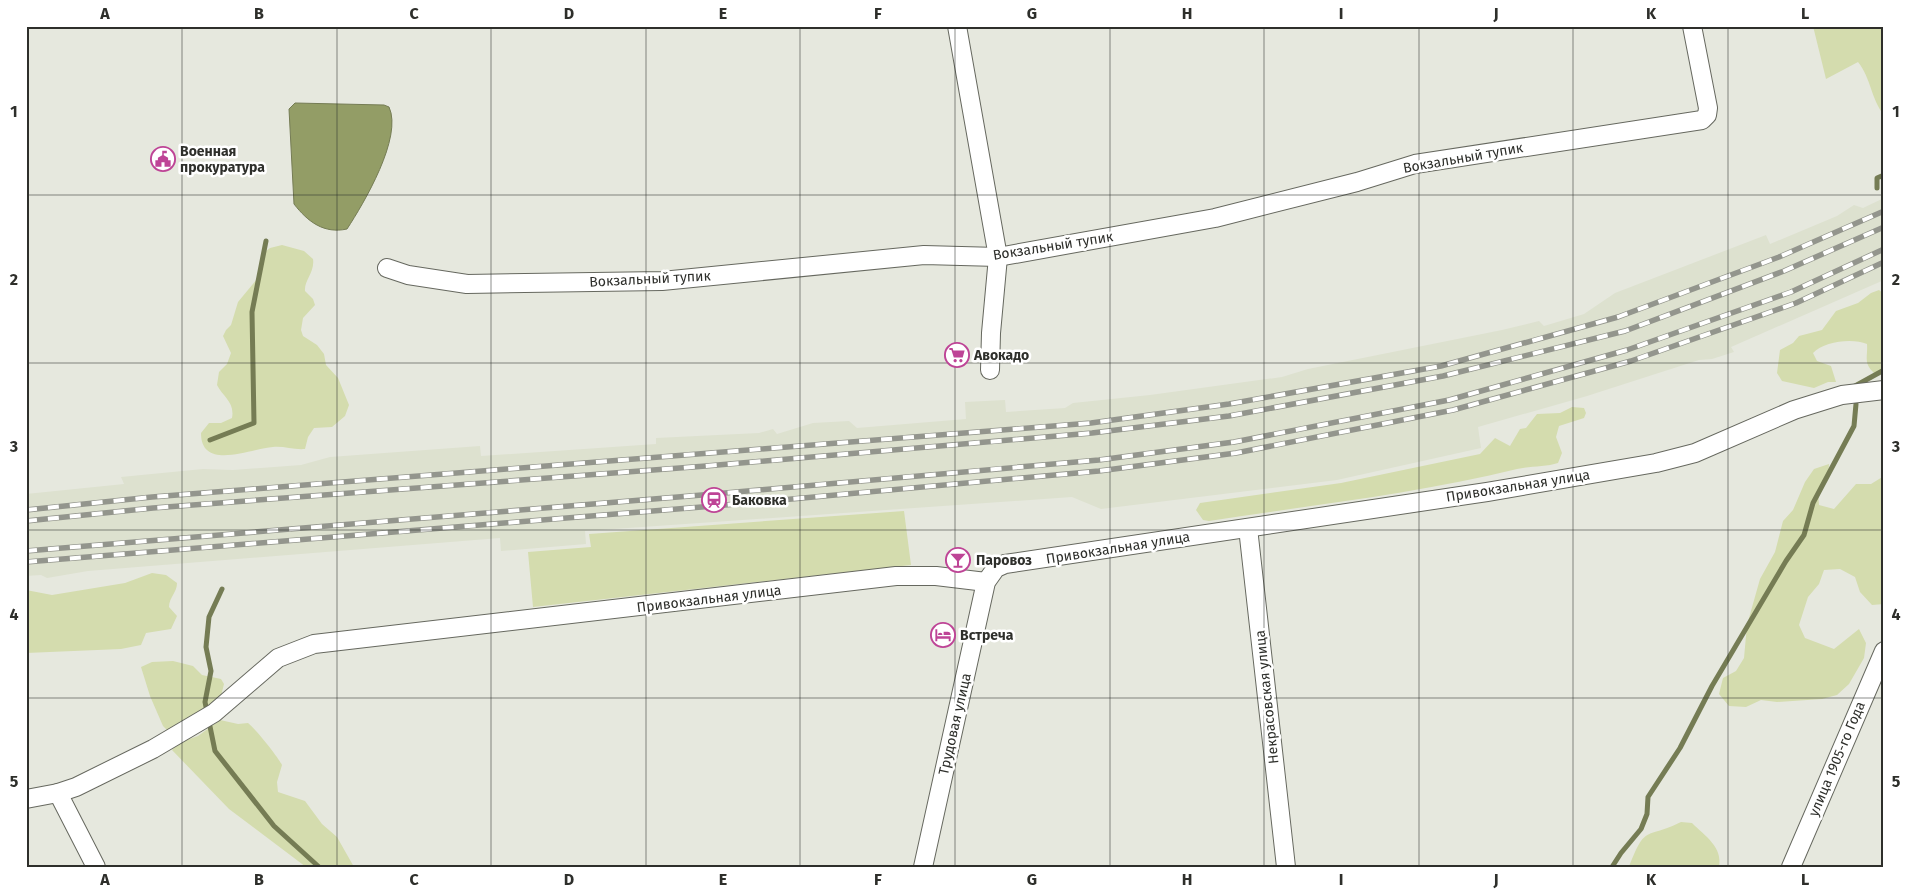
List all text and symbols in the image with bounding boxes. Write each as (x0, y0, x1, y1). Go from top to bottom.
text: A (99, 4, 110, 23)
text: B (254, 4, 264, 23)
text: C (409, 4, 419, 23)
text: D (564, 4, 574, 23)
text: E (719, 4, 727, 23)
text: F (874, 4, 882, 23)
text: G (1027, 4, 1037, 23)
text: H (1182, 4, 1192, 23)
text: I (1339, 4, 1343, 23)
text: J (1492, 4, 1499, 23)
text: K (1646, 4, 1657, 23)
text: L (1801, 4, 1809, 23)
text: 1 (10, 102, 18, 121)
text: 1 (1892, 102, 1900, 121)
street label: Вокзальный тупик (1402, 139, 1525, 177)
place label: Военная прокуратура (180, 143, 265, 176)
public building icon: Военная прокуратура (150, 146, 176, 172)
street label: Вокзальный тупик (992, 228, 1115, 264)
street label: Вокзальный тупик (589, 267, 712, 291)
text: 2 (10, 270, 18, 289)
text: 2 (1892, 270, 1900, 289)
supermarket icon: Авокадо (944, 342, 970, 368)
place label: Авокадо (973, 347, 1029, 364)
text: 3 (9, 437, 18, 456)
text: 3 (1891, 437, 1900, 456)
street label: Привокзальная улица (1445, 466, 1591, 506)
station icon: Баковка (701, 487, 727, 513)
place label: Баковка (732, 492, 787, 509)
street label: Привокзальная улица (1045, 528, 1191, 568)
bar icon: Паровоз (945, 547, 971, 573)
place label: Паровоз (976, 552, 1032, 569)
street label: Привокзальная улица (636, 582, 782, 616)
text: 4 (9, 605, 19, 624)
text: 4 (1891, 605, 1901, 624)
hotel icon: Встреча (930, 622, 956, 648)
place label: Встреча (960, 627, 1014, 644)
street label: Некрасовская улица (1252, 629, 1282, 765)
street label: Трудовая улица (935, 671, 975, 777)
street label: улица 1905-го Года (1805, 699, 1869, 819)
text: 5 (10, 772, 19, 791)
text: 5 (1892, 772, 1901, 791)
text: A (99, 870, 110, 889)
text: B (254, 870, 264, 889)
text: C (409, 870, 419, 889)
text: D (564, 870, 574, 889)
text: E (719, 870, 727, 889)
text: F (874, 870, 882, 889)
text: G (1027, 870, 1037, 889)
text: H (1182, 870, 1192, 889)
text: I (1339, 870, 1343, 889)
text: J (1492, 870, 1499, 889)
text: K (1646, 870, 1657, 889)
text: L (1801, 870, 1809, 889)

